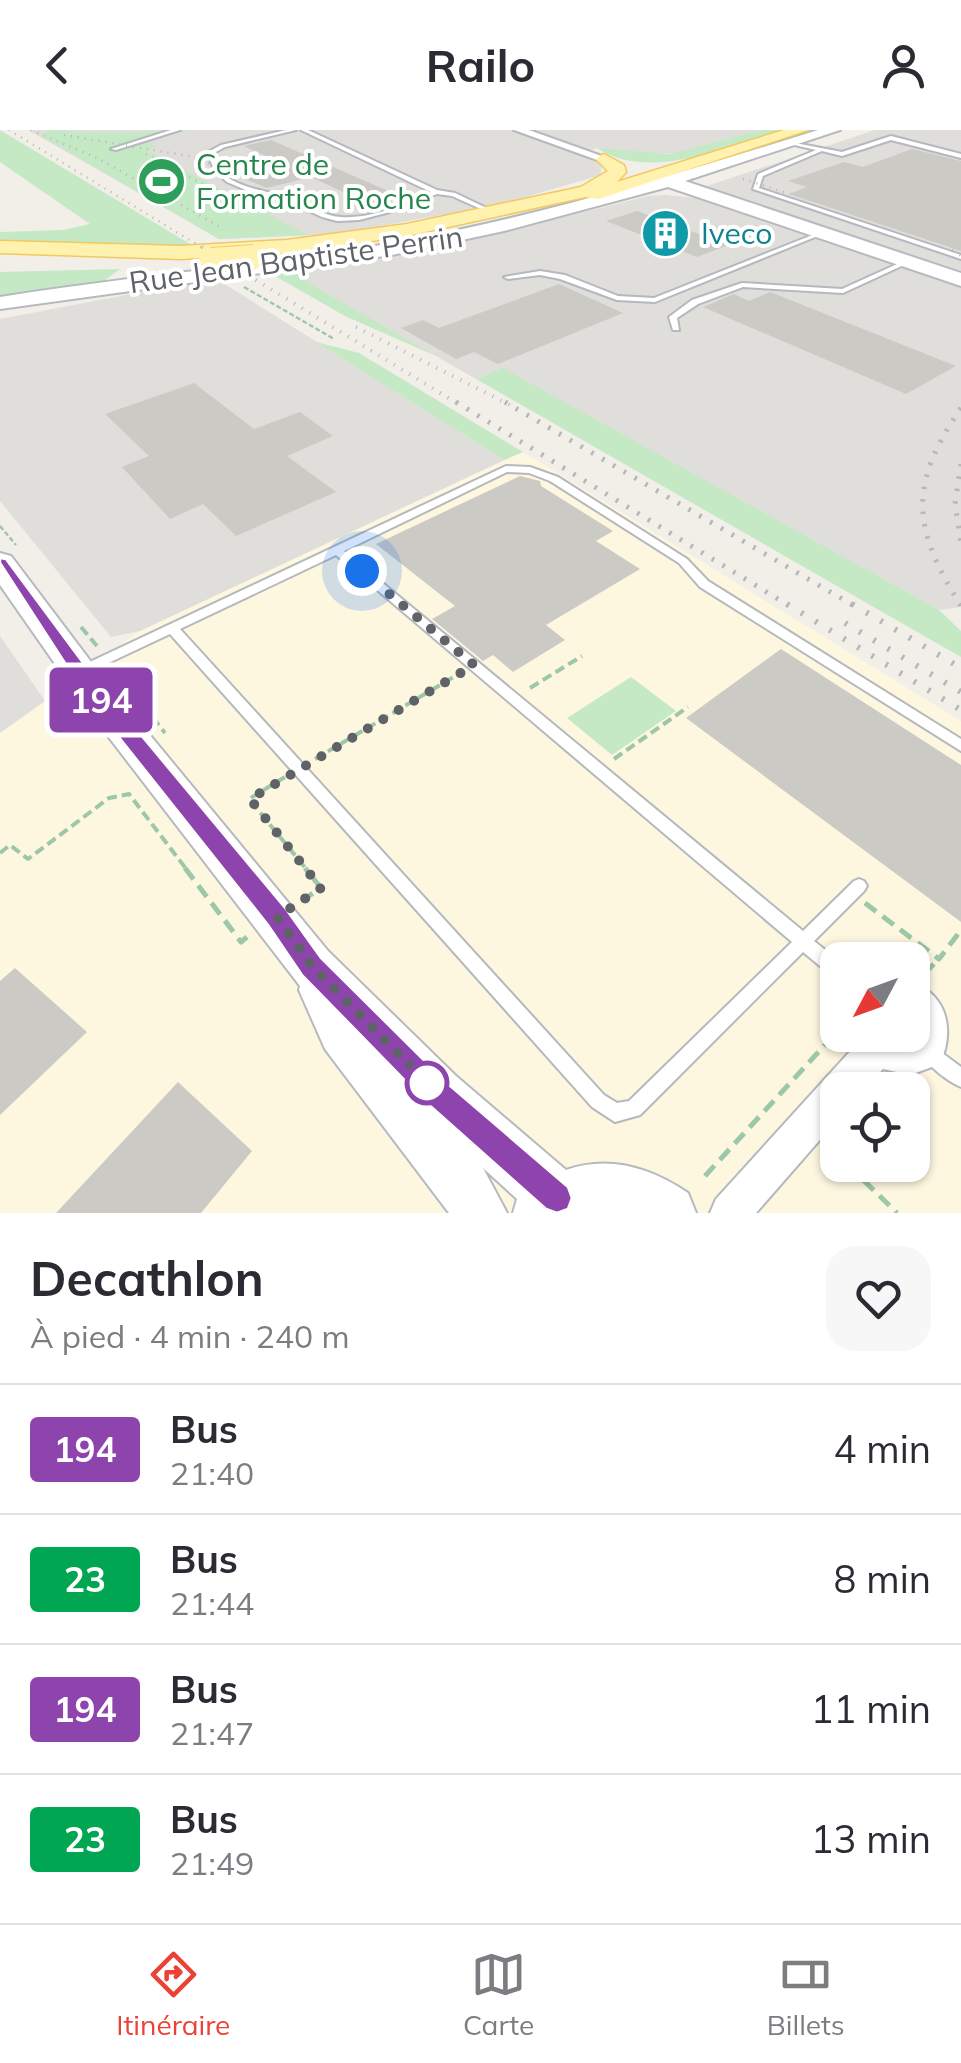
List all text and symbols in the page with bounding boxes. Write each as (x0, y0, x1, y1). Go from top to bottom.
text: Railo (426, 37, 535, 93)
icon: back (30, 38, 85, 93)
icon: person (876, 38, 931, 93)
place label: Centre de Formation Roche (196, 145, 431, 217)
sports icon: Centre de Formation Roche (135, 155, 187, 207)
building icon: Iveco (640, 207, 692, 259)
place label: Iveco (701, 214, 772, 252)
street label: Rue Jean Baptiste Perrin (127, 217, 465, 301)
your location (337, 546, 387, 596)
line badge: 194 (44, 668, 158, 732)
text: 194 (69, 678, 133, 722)
north arrow (820, 942, 930, 1052)
map controls (820, 942, 930, 1182)
unlabelled marker (406, 1062, 448, 1104)
button: locate (820, 1072, 930, 1182)
button: heart (826, 1246, 931, 1351)
text: Decathlon (30, 1248, 264, 1308)
text: À pied · 4 min · 240 m (30, 1316, 350, 1356)
text: Bus (170, 1405, 238, 1453)
text: 4 min (834, 1425, 931, 1473)
text: 194 (53, 1427, 117, 1471)
text: 21:40 (170, 1453, 254, 1493)
text: Bus (170, 1535, 238, 1583)
text: 8 min (834, 1555, 931, 1603)
text: 23 (64, 1557, 106, 1601)
text: 21:44 (170, 1583, 254, 1623)
text: Bus (170, 1665, 238, 1713)
text: 11 min (811, 1685, 931, 1733)
text: 194 (53, 1687, 117, 1731)
text: 21:47 (170, 1713, 254, 1753)
text: Bus (170, 1795, 238, 1843)
text: 13 min (811, 1815, 931, 1863)
text: 23 (64, 1817, 106, 1861)
text: 21:49 (170, 1843, 254, 1883)
tab: Itinéraire (116, 1947, 230, 2042)
tab: Carte (463, 1947, 534, 2042)
tab: Billets (767, 1947, 845, 2042)

